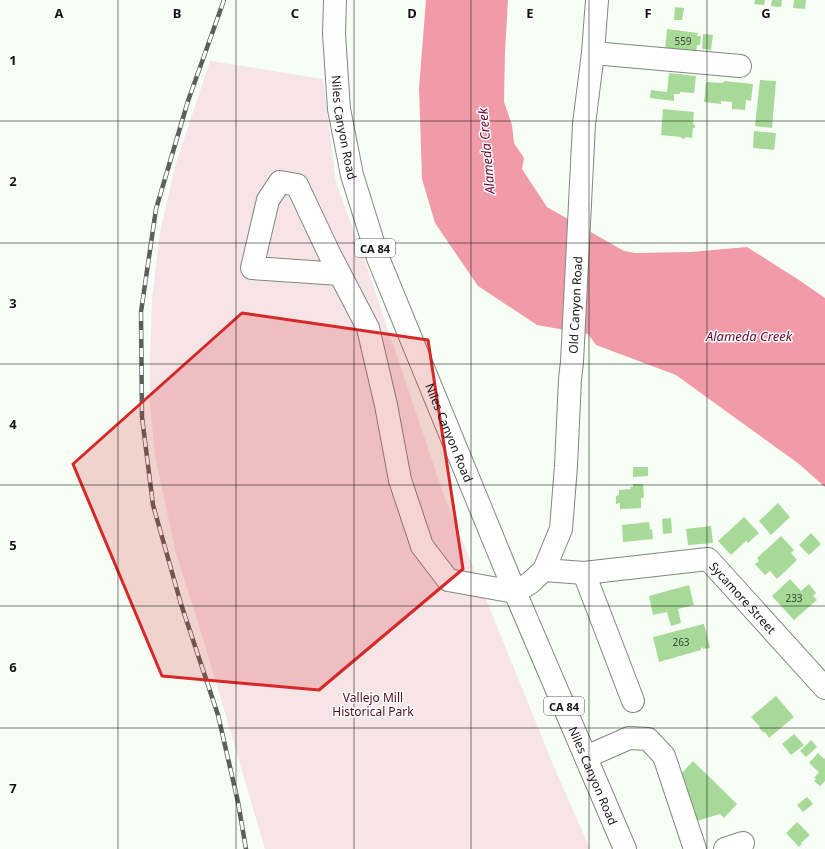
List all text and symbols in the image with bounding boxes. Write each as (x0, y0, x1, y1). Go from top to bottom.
text: A (55, 4, 64, 22)
text: B (173, 4, 181, 22)
text: C (291, 4, 299, 22)
text: D (407, 4, 417, 22)
text: E (526, 4, 534, 22)
text: F (644, 4, 652, 22)
text: G (761, 4, 771, 22)
house number: 559 (674, 34, 692, 48)
text: 1 (9, 51, 17, 69)
street label: Niles Canyon Road (328, 75, 361, 182)
water label: Alameda Creek (473, 107, 499, 196)
text: 2 (9, 172, 17, 190)
road number: CA 84 (355, 239, 395, 257)
street label: Old Canyon Road (564, 256, 586, 354)
text: 3 (9, 294, 17, 312)
water label: Alameda Creek (705, 327, 793, 345)
street label: Niles Canyon Road (422, 380, 477, 485)
text: 4 (9, 415, 17, 433)
text: 5 (9, 536, 17, 554)
street label: Sycamore Street (706, 558, 781, 638)
house number: 233 (785, 591, 803, 605)
house number: 263 (672, 635, 690, 649)
text: 6 (9, 658, 17, 676)
park label: Vallejo Mill Historical Park (332, 689, 414, 720)
road number: CA 84 (544, 697, 584, 715)
street label: Niles Canyon Road (565, 724, 622, 827)
text: 7 (9, 779, 17, 797)

